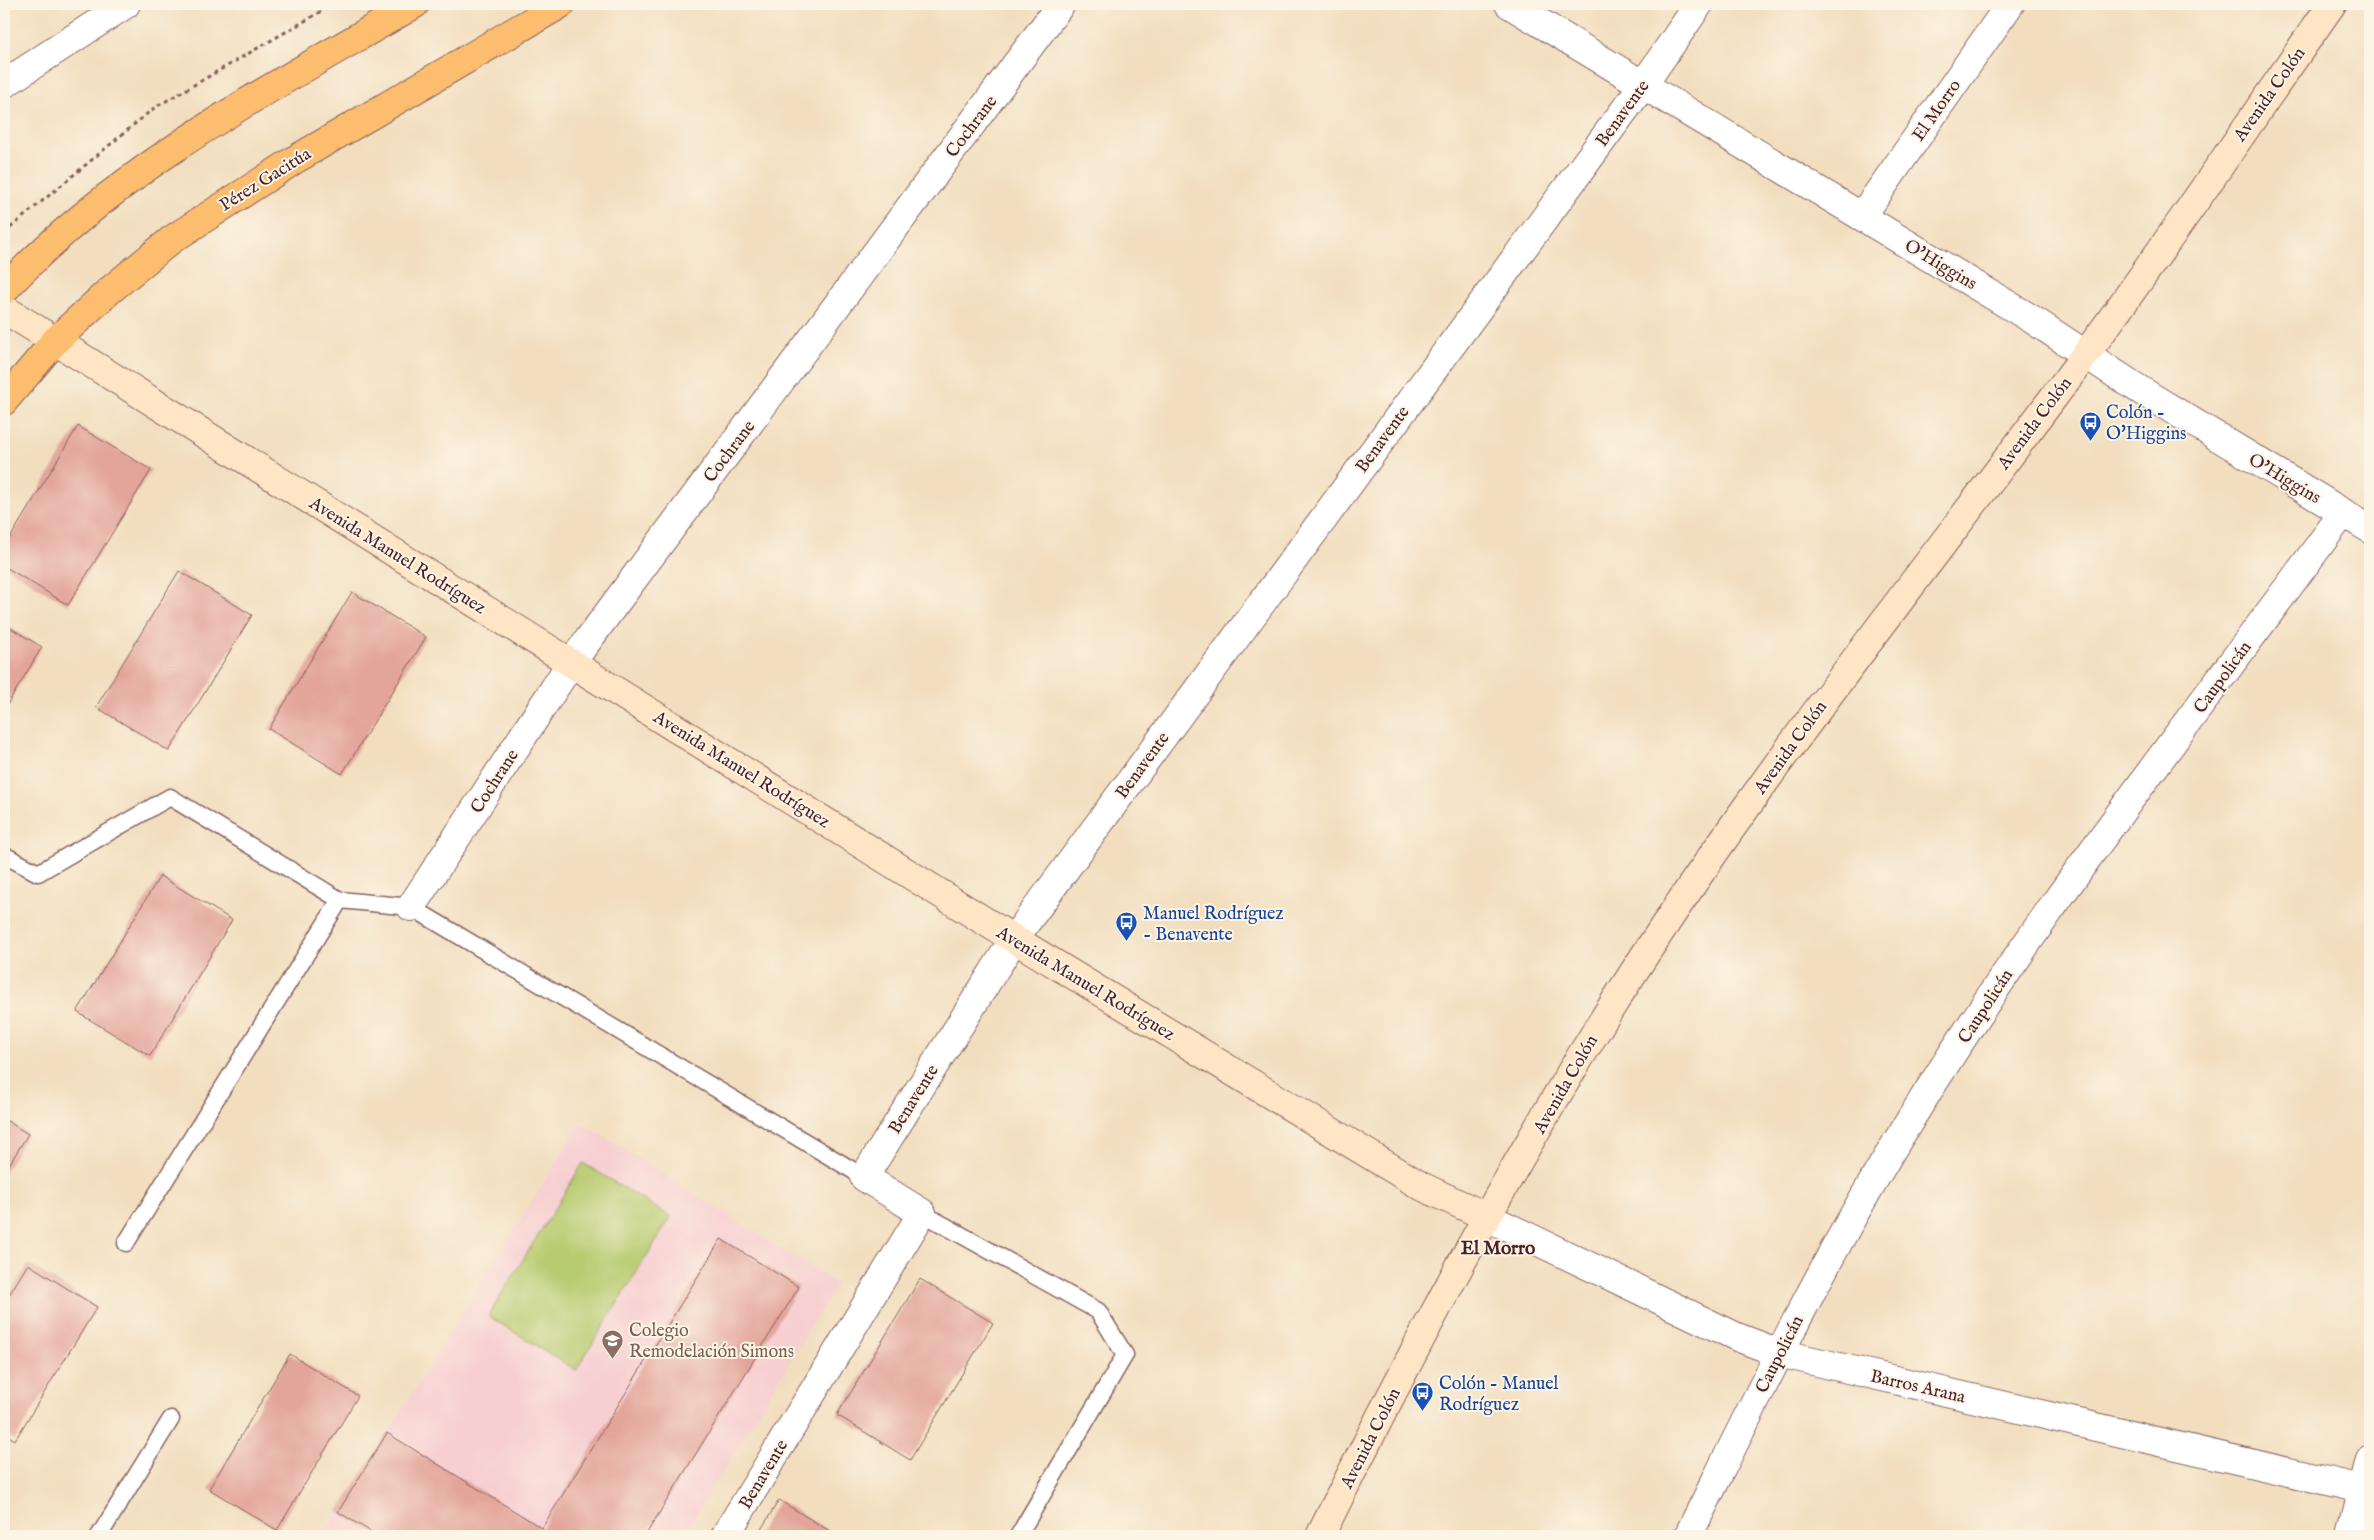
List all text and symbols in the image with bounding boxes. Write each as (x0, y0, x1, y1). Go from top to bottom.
street label: Avenida Colón (2229, 43, 2311, 147)
street label: El Morro (1908, 75, 1967, 146)
street label: Benavente (1591, 76, 1655, 152)
street label: Cochrane (941, 91, 1003, 163)
street label: Pérez Gacitúa (216, 143, 316, 217)
street label: O'Higgins (1900, 235, 1981, 296)
street label: Avenida Colón (1992, 373, 2078, 476)
street label: Benavente (1351, 402, 1415, 478)
place label: Colón - O'Higgins (2106, 402, 2186, 446)
bus stop icon: Colón - O'Higgins (2078, 410, 2102, 441)
street label: Cochrane (699, 416, 761, 488)
street label: O'Higgins (2244, 449, 2325, 510)
street label: Avenida Manuel Rodríguez (304, 492, 490, 620)
street label: Caupolicán (2189, 637, 2257, 719)
street label: Avenida Colón (1749, 696, 1833, 800)
street label: Avenida Manuel Rodríguez (648, 706, 834, 834)
street label: Benavente (1111, 728, 1175, 804)
street label: Cochrane (466, 745, 525, 818)
place label: Manuel Rodríguez - Benavente (1143, 903, 1284, 947)
bus stop icon: Manuel Rodríguez - Benavente (1115, 911, 1139, 942)
street label: Avenida Manuel Rodríguez (991, 921, 1179, 1047)
street label: Caupolicán (1954, 965, 2019, 1048)
street label: Avenida Colón (1528, 1031, 1604, 1139)
street label: Benavente (884, 1061, 945, 1139)
district label: El Morro (1461, 1237, 1535, 1261)
street label: Caupolicán (1751, 1312, 1810, 1397)
place label: Colegio Remodelación Simons (629, 1320, 794, 1364)
school or university icon: Colegio Remodelación Simons (601, 1328, 625, 1359)
street label: Barros Arana (1868, 1365, 1968, 1410)
place label: Colón - Manuel Rodríguez (1439, 1373, 1559, 1417)
bus stop icon: Colón - Manuel Rodríguez (1411, 1381, 1435, 1412)
street label: Avenida Colón (1336, 1384, 1407, 1494)
street label: Benavente (734, 1436, 794, 1514)

